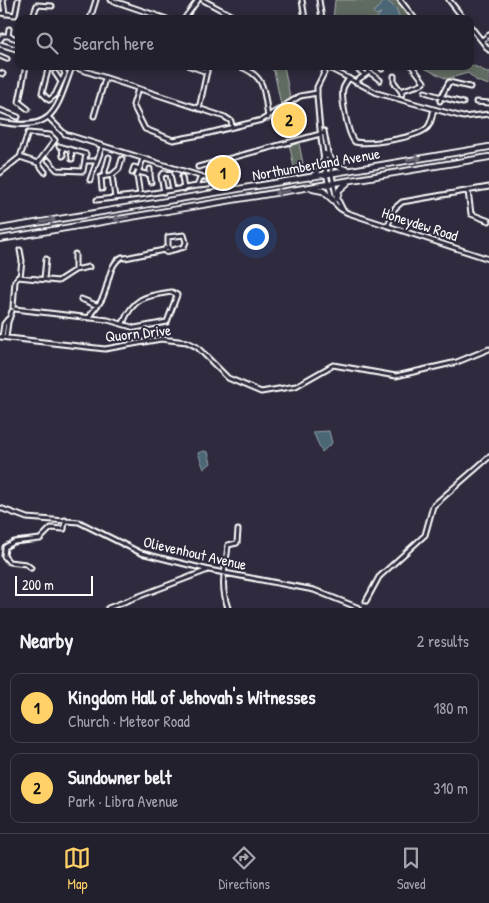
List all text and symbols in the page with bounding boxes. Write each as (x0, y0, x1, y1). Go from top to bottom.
search box (15, 15, 474, 70)
icon: search (33, 29, 61, 57)
text: Search here (73, 30, 154, 56)
pin: 2 (273, 101, 305, 139)
street label: Northumberland Avenue (250, 142, 382, 186)
pin: 1 (207, 154, 239, 192)
one-way arrow (405, 154, 421, 164)
one-way arrow (274, 188, 290, 198)
street label: Honeydew Road (379, 202, 461, 246)
one-way arrow (114, 214, 130, 224)
one-way arrow (40, 215, 56, 225)
your location (243, 224, 269, 250)
street label: Quorn Drive (104, 319, 172, 347)
street label: Olievenhout Avenue (141, 531, 249, 575)
scale bar (15, 573, 92, 596)
text: 200 m (22, 575, 54, 594)
text: Nearby (20, 626, 73, 655)
text: 2 results (417, 630, 469, 652)
text: Kingdom Hall of Jehovah's Witnesses (68, 684, 316, 710)
text: 1 (34, 697, 40, 719)
text: 180 m (434, 697, 468, 719)
text: Church · Meteor Road (68, 710, 190, 732)
text: Sundowner belt (68, 764, 172, 790)
text: 2 (33, 777, 41, 799)
text: 310 m (433, 777, 468, 799)
text: Park · Libra Avenue (68, 790, 178, 812)
tab: Map (63, 844, 91, 893)
tab: Directions (218, 844, 270, 893)
tab: Saved (397, 844, 426, 893)

